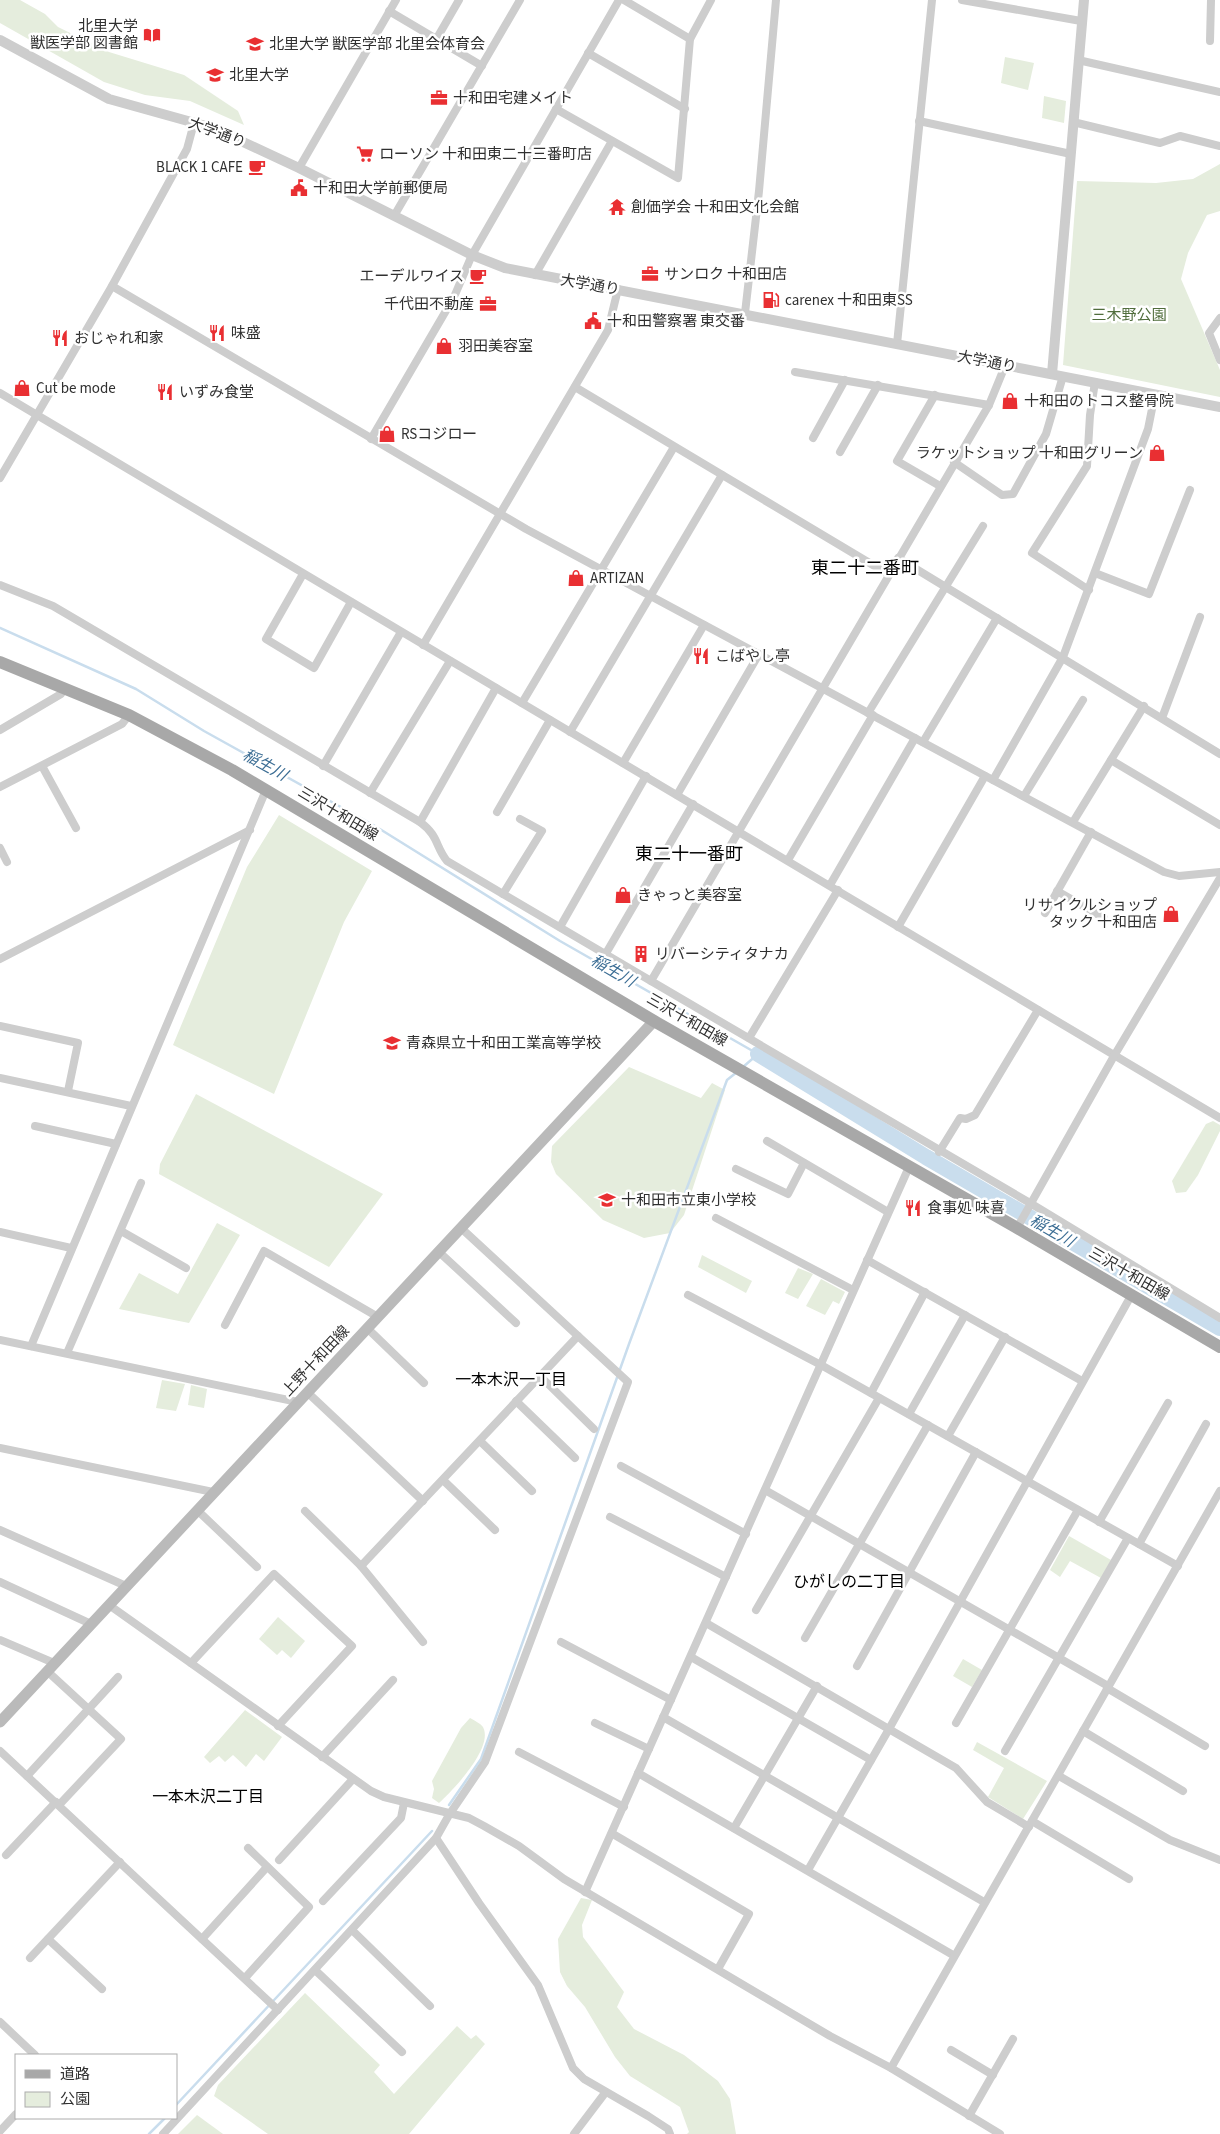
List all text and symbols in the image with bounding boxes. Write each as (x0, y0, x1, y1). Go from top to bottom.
place label: 北里大学 獣医学部 図書館 (30, 16, 138, 54)
library icon: 北里大学 獣医学部 図書館 (142, 25, 162, 45)
school or university icon: 北里大学 獣医学部 北里会体育会 (245, 34, 265, 54)
place label: 北里大学 獣医学部 北里会体育会 (269, 34, 485, 55)
school or university icon: 北里大学 (205, 65, 225, 85)
place label: 北里大学 (229, 65, 289, 86)
office icon: 十和田宅建メイト (429, 88, 449, 108)
place label: 十和田宅建メイト (453, 88, 573, 109)
street label: 大学通り (185, 112, 249, 154)
supermarket icon: ローソン 十和田東二十三番町店 (355, 144, 375, 164)
place label: ローソン 十和田東二十三番町店 (379, 144, 592, 165)
place label: BLACK 1 CAFE (156, 157, 243, 178)
cafe icon: BLACK 1 CAFE (247, 157, 267, 177)
public building icon: 十和田大学前郵便局 (289, 178, 309, 198)
place label: 十和田大学前郵便局 (313, 178, 448, 199)
temple icon: 創価学会 十和田文化会館 (607, 197, 627, 217)
place label: 創価学会 十和田文化会館 (631, 197, 799, 218)
office icon: サンロク 十和田店 (640, 264, 660, 284)
place label: サンロク 十和田店 (664, 264, 787, 285)
place label: エーデルワイス (359, 266, 464, 287)
cafe icon: エーデルワイス (468, 266, 488, 286)
street label: 大学通り (559, 269, 621, 301)
fuel station icon: carenex 十和田東SS (761, 290, 781, 310)
place label: carenex 十和田東SS (785, 290, 913, 311)
place label: 千代田不動産 (384, 294, 474, 315)
office icon: 千代田不動産 (478, 294, 498, 314)
park label: 三木野公園 (1091, 305, 1167, 326)
public building icon: 十和田警察署 東交番 (583, 311, 603, 331)
place label: 十和田警察署 東交番 (607, 311, 745, 332)
restaurant icon: 味盛 (207, 323, 227, 343)
place label: 味盛 (231, 323, 261, 344)
restaurant icon: おじゃれ和家 (50, 328, 70, 348)
place label: おじゃれ和家 (74, 328, 164, 349)
shop icon: 羽田美容室 (434, 336, 454, 356)
place label: 羽田美容室 (458, 336, 533, 357)
street label: 大学通り (956, 346, 1018, 378)
shop icon: Cut be mode (12, 378, 32, 398)
place label: Cut be mode (36, 378, 116, 399)
restaurant icon: いずみ食堂 (155, 382, 175, 402)
place label: いずみ食堂 (179, 382, 254, 403)
shop icon: 十和田のトコス整骨院 (1000, 391, 1020, 411)
place label: 十和田のトコス整骨院 (1024, 391, 1174, 412)
shop icon: RSコジロー (377, 424, 397, 444)
place label: RSコジロー (401, 424, 477, 445)
place label: ラケットショップ 十和田グリーン (916, 443, 1143, 464)
shop icon: ラケットショップ 十和田グリーン (1147, 443, 1167, 463)
district label: 東二十二番町 (811, 556, 919, 581)
shop icon: ARTIZAN (566, 568, 586, 588)
place label: ARTIZAN (590, 568, 644, 589)
restaurant icon: こばやし亭 (691, 646, 711, 666)
place label: こばやし亭 (715, 646, 790, 667)
water label: 稲生川 (239, 744, 293, 787)
street label: 三沢十和田線 (294, 782, 382, 846)
district label: 東二十一番町 (635, 842, 743, 867)
shop icon: きゃっと美容室 (613, 885, 633, 905)
place label: きゃっと美容室 (637, 885, 742, 906)
place label: リサイクルショップ タック 十和田店 (1023, 895, 1157, 933)
shop icon: リサイクルショップ タック 十和田店 (1161, 904, 1181, 924)
building icon: リバーシティタナカ (631, 944, 651, 964)
place label: リバーシティタナカ (655, 944, 789, 965)
water label: 稲生川 (587, 949, 641, 994)
street label: 三沢十和田線 (643, 988, 731, 1052)
school or university icon: 青森県立十和田工業高等学校 (382, 1033, 402, 1053)
place label: 青森県立十和田工業高等学校 (406, 1033, 601, 1054)
school or university icon: 十和田市立東小学校 (597, 1190, 617, 1210)
place label: 十和田市立東小学校 (621, 1190, 756, 1211)
restaurant icon: 食事処 味喜 (903, 1198, 923, 1218)
place label: 食事処 味喜 (927, 1198, 1005, 1219)
water label: 稲生川 (1026, 1209, 1080, 1254)
street label: 三沢十和田線 (1085, 1242, 1173, 1306)
street label: 上野十和田線 (278, 1321, 354, 1401)
district label: 一本木沢一丁目 (455, 1369, 567, 1391)
district label: ひがしの二丁目 (793, 1571, 905, 1593)
district label: 一本木沢二丁目 (152, 1786, 264, 1808)
legend (15, 2054, 178, 2119)
text: 道路 (60, 2064, 90, 2085)
text: 公園 (60, 2089, 90, 2110)

